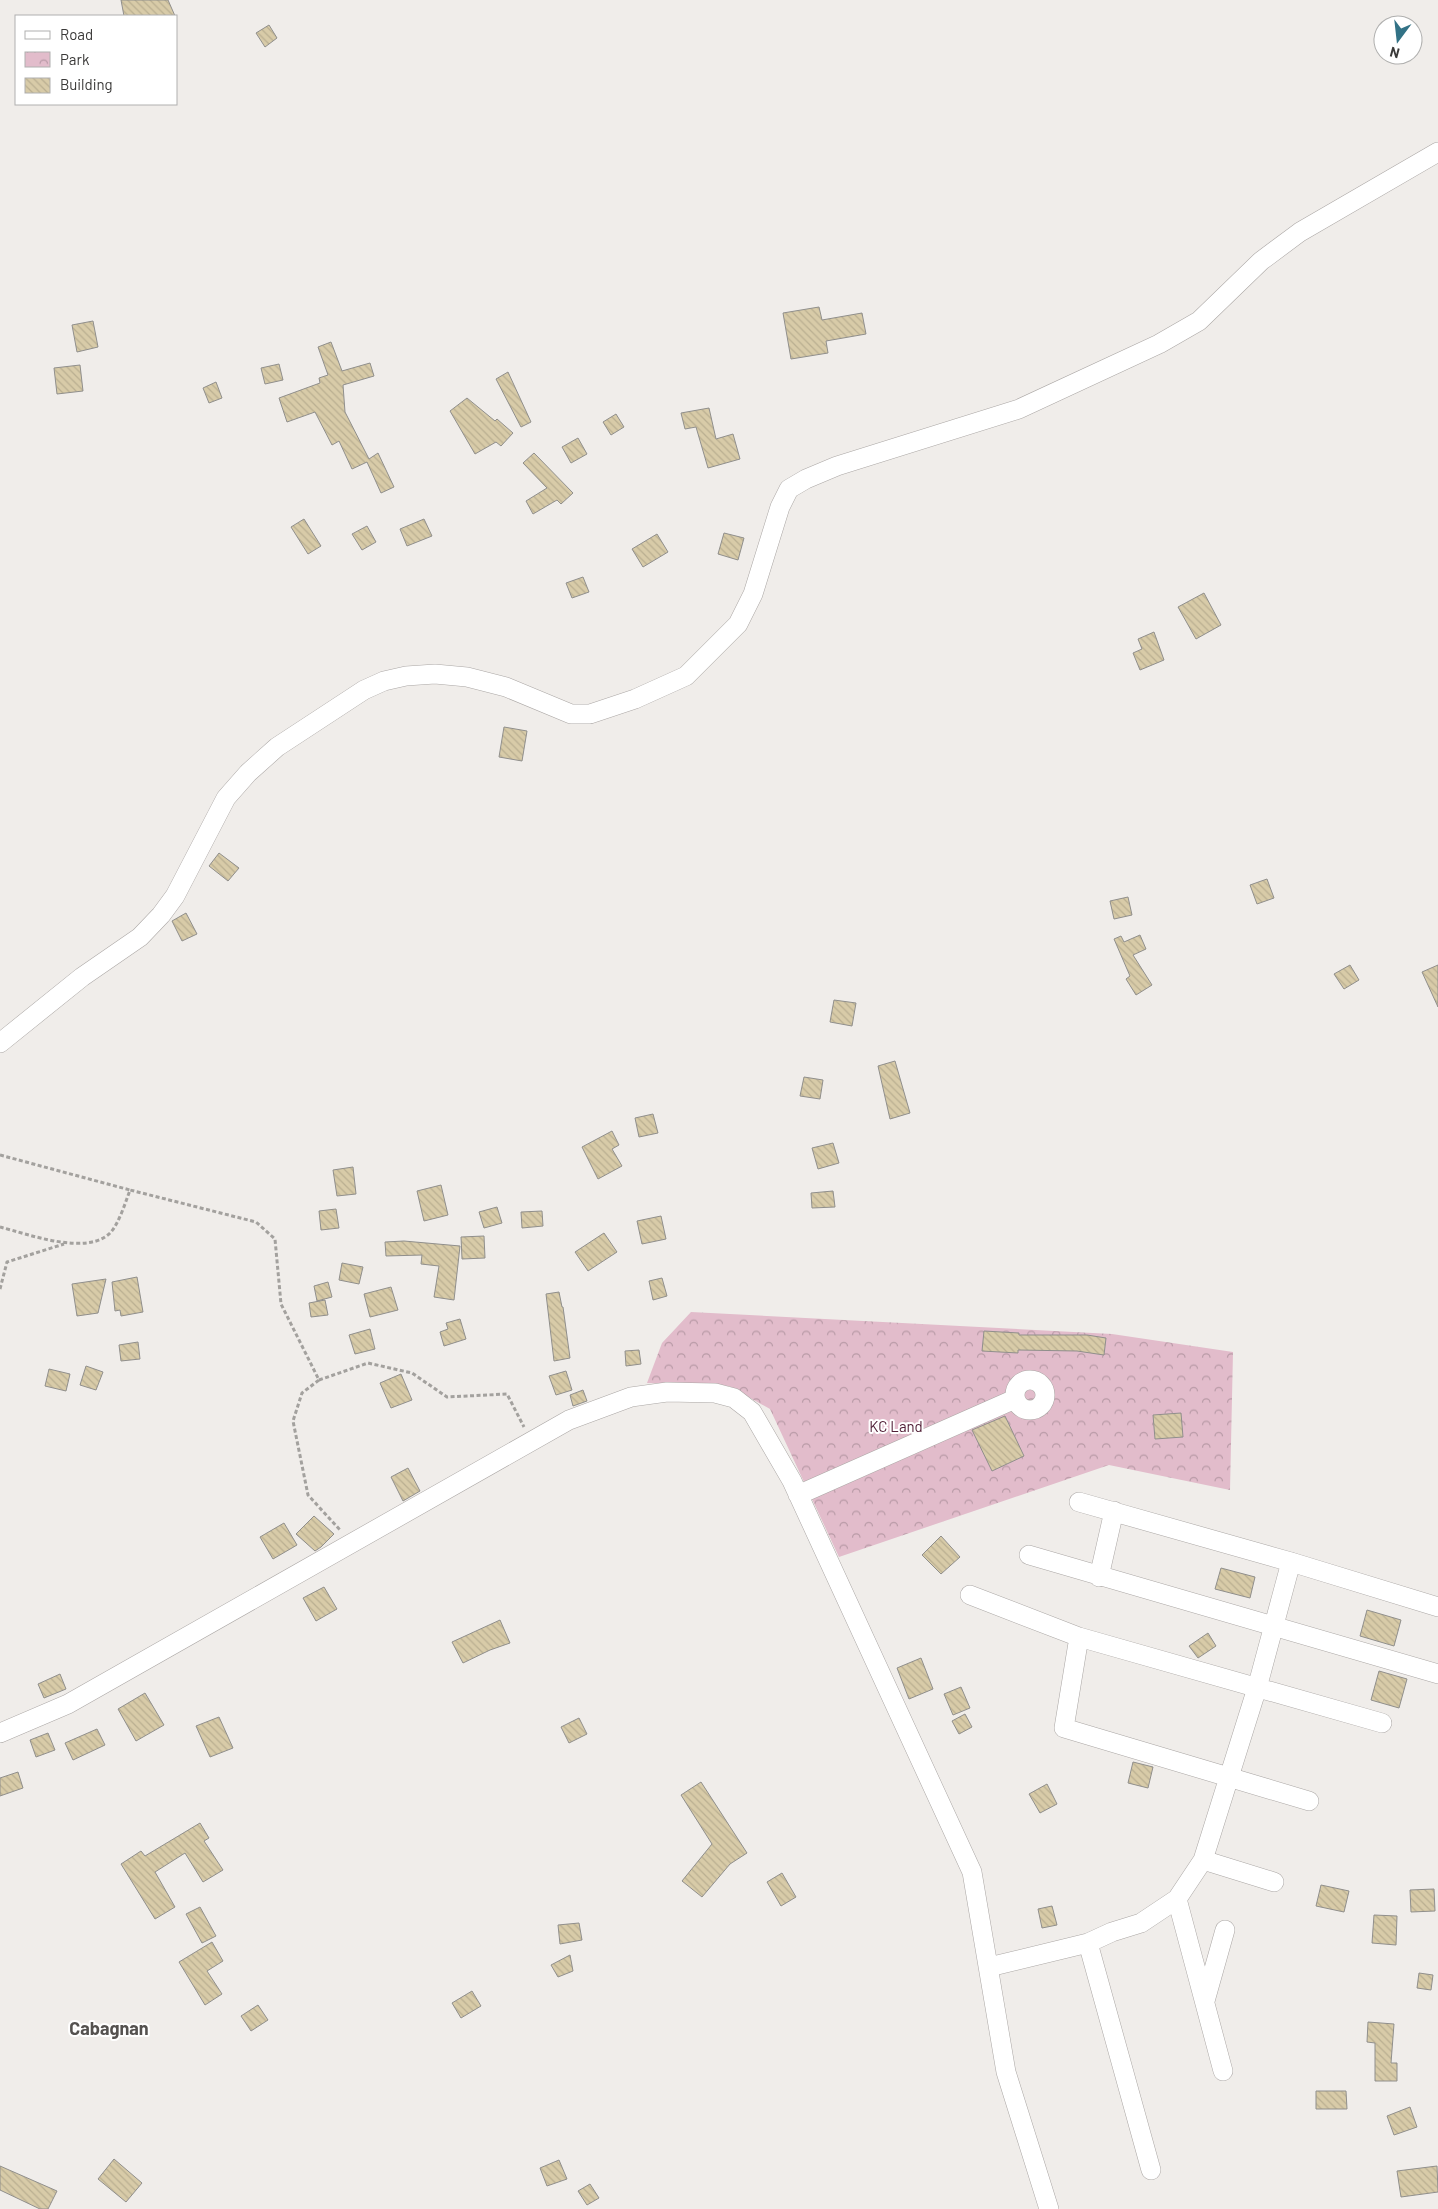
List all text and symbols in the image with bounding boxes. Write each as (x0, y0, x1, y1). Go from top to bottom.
legend (15, 15, 178, 105)
north arrow (1373, 15, 1423, 65)
text: Road (60, 25, 93, 43)
text: N (1388, 44, 1401, 62)
text: Park (60, 50, 90, 68)
text: Building (60, 75, 113, 93)
park label: KC Land (869, 1417, 923, 1435)
district label: Cabagnan (69, 2017, 149, 2039)

